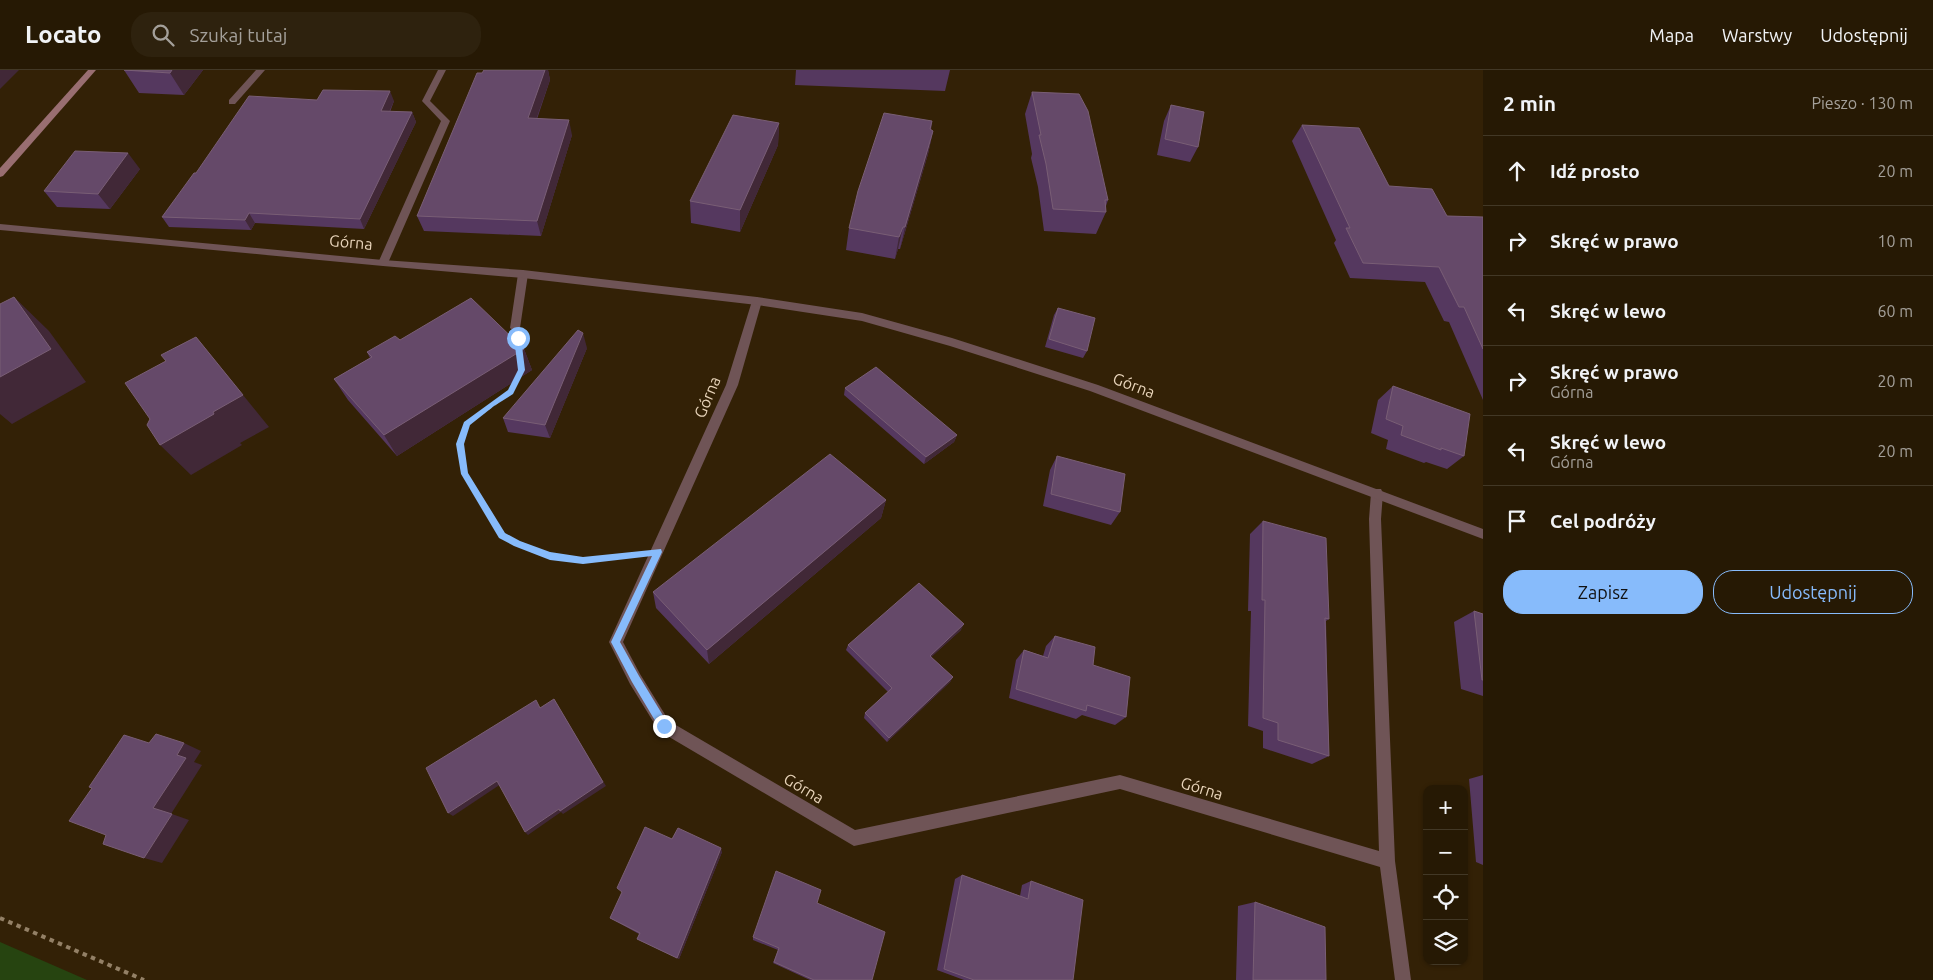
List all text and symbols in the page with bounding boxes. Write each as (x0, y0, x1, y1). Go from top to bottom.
search box (131, 12, 481, 57)
text: Locato (25, 21, 101, 48)
icon: search (149, 21, 177, 49)
text: Szukaj tutaj (189, 24, 287, 46)
text: Mapa (1649, 25, 1694, 45)
text: Warstwy (1722, 25, 1792, 45)
text: Udostępnij (1820, 25, 1908, 45)
text: 2 min (1503, 91, 1556, 115)
text: Pieszo · 130 m (1811, 94, 1913, 112)
icon: ahead (1503, 157, 1531, 185)
text: Idź prosto (1550, 160, 1640, 182)
text: 20 m (1877, 162, 1913, 180)
icon: right (1503, 227, 1531, 255)
text: Skręć w prawo (1550, 230, 1679, 252)
street label: Górna (329, 231, 373, 253)
text: 10 m (1877, 232, 1913, 250)
icon: left (1503, 297, 1531, 325)
text: Skręć w lewo (1550, 300, 1666, 322)
text: 60 m (1877, 302, 1913, 320)
route start (507, 327, 530, 350)
text: Skręć w prawo (1550, 361, 1679, 383)
icon: right (1503, 367, 1531, 395)
street label: Górna (1111, 369, 1157, 401)
text: 20 m (1877, 372, 1913, 390)
street label: Górna (690, 374, 724, 420)
text: Górna (1550, 383, 1593, 401)
text: Skręć w lewo (1550, 431, 1666, 453)
icon: left (1503, 437, 1531, 465)
text: 20 m (1877, 442, 1913, 460)
text: Górna (1550, 453, 1593, 471)
icon: arrive (1503, 507, 1531, 535)
text: Cel podróży (1550, 510, 1656, 532)
button: Zapisz (1503, 570, 1703, 614)
button: Udostępnij (1713, 570, 1913, 614)
route end (653, 715, 676, 738)
street label: Górna (781, 769, 827, 807)
street label: Górna (1179, 773, 1225, 803)
map controls (1423, 785, 1468, 965)
button: + (1423, 785, 1468, 830)
button: − (1423, 830, 1468, 875)
button: locate (1423, 875, 1468, 920)
button: layers (1423, 920, 1468, 965)

